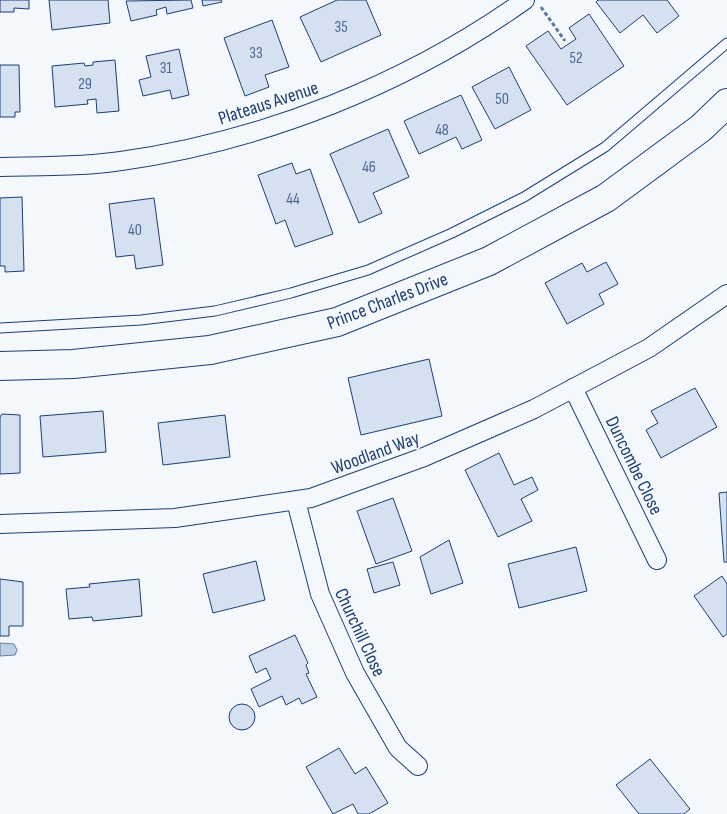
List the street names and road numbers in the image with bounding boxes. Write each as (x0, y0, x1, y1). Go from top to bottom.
street label: Plateaus Avenue (216, 76, 321, 130)
street label: Prince Charles Drive (324, 268, 451, 335)
street label: Duncombe Close (600, 413, 667, 519)
street label: Woodland Way (328, 427, 423, 480)
street label: Churchill Close (329, 585, 390, 680)

